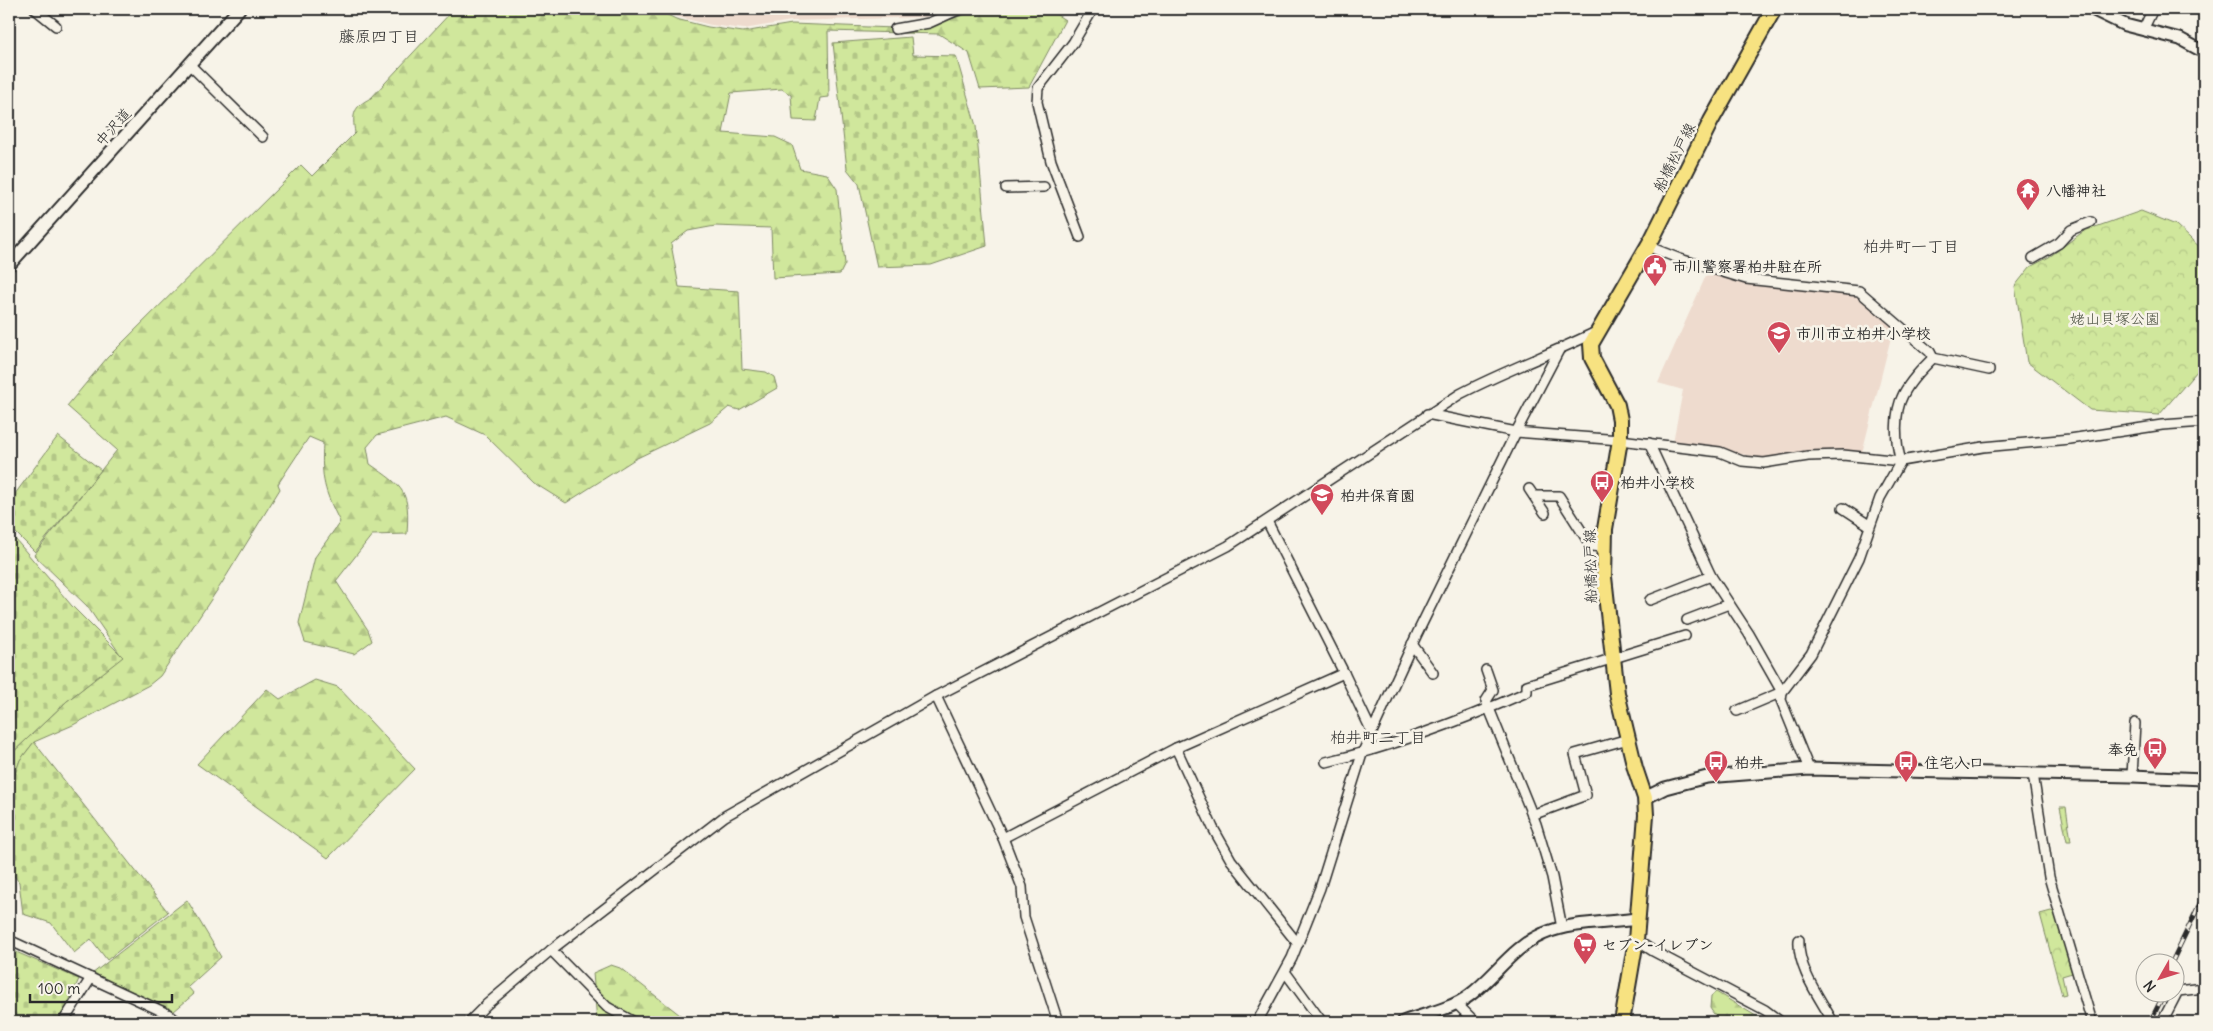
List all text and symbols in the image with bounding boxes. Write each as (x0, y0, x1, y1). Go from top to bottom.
district label: 藤原四丁目 (339, 26, 419, 46)
street label: 中沢道 (91, 104, 135, 150)
street label: 船橋松戸線 (1649, 119, 1699, 195)
temple icon: 八幡神社 (2015, 177, 2041, 211)
place label: 八幡神社 (2046, 181, 2106, 200)
district label: 柏井町一丁目 (1863, 236, 1959, 256)
public building icon: 市川警察署柏井駐在所 (1642, 253, 1668, 287)
place label: 市川警察署柏井駐在所 (1672, 257, 1822, 276)
park label: 姥山貝塚公園 (2070, 309, 2160, 328)
school or university icon: 市川市立柏井小学校 (1766, 320, 1792, 354)
place label: 市川市立柏井小学校 (1796, 324, 1931, 343)
bus stop icon: 柏井小学校 (1589, 469, 1615, 503)
place label: 柏井小学校 (1620, 473, 1695, 492)
school or university icon: 柏井保育園 (1309, 482, 1335, 516)
place label: 柏井保育園 (1340, 486, 1415, 505)
street label: 船橋松戸線 (1580, 528, 1600, 604)
district label: 柏井町二丁目 (1330, 727, 1426, 747)
bus stop icon: 奉免 (2142, 736, 2168, 770)
place label: 奉免 (2108, 740, 2138, 759)
bus stop icon: 柏井 (1703, 749, 1729, 783)
bus stop icon: 住宅入口 (1893, 749, 1919, 783)
place label: 柏井 (1734, 753, 1764, 772)
place label: 住宅入口 (1924, 753, 1984, 772)
supermarket icon: セブン-イレブン (1572, 931, 1598, 965)
place label: セブン-イレブン (1602, 935, 1713, 954)
north arrow (2136, 954, 2186, 1004)
scale bar (30, 971, 172, 1003)
text: N (2140, 977, 2160, 996)
text: 100 m (38, 979, 80, 998)

